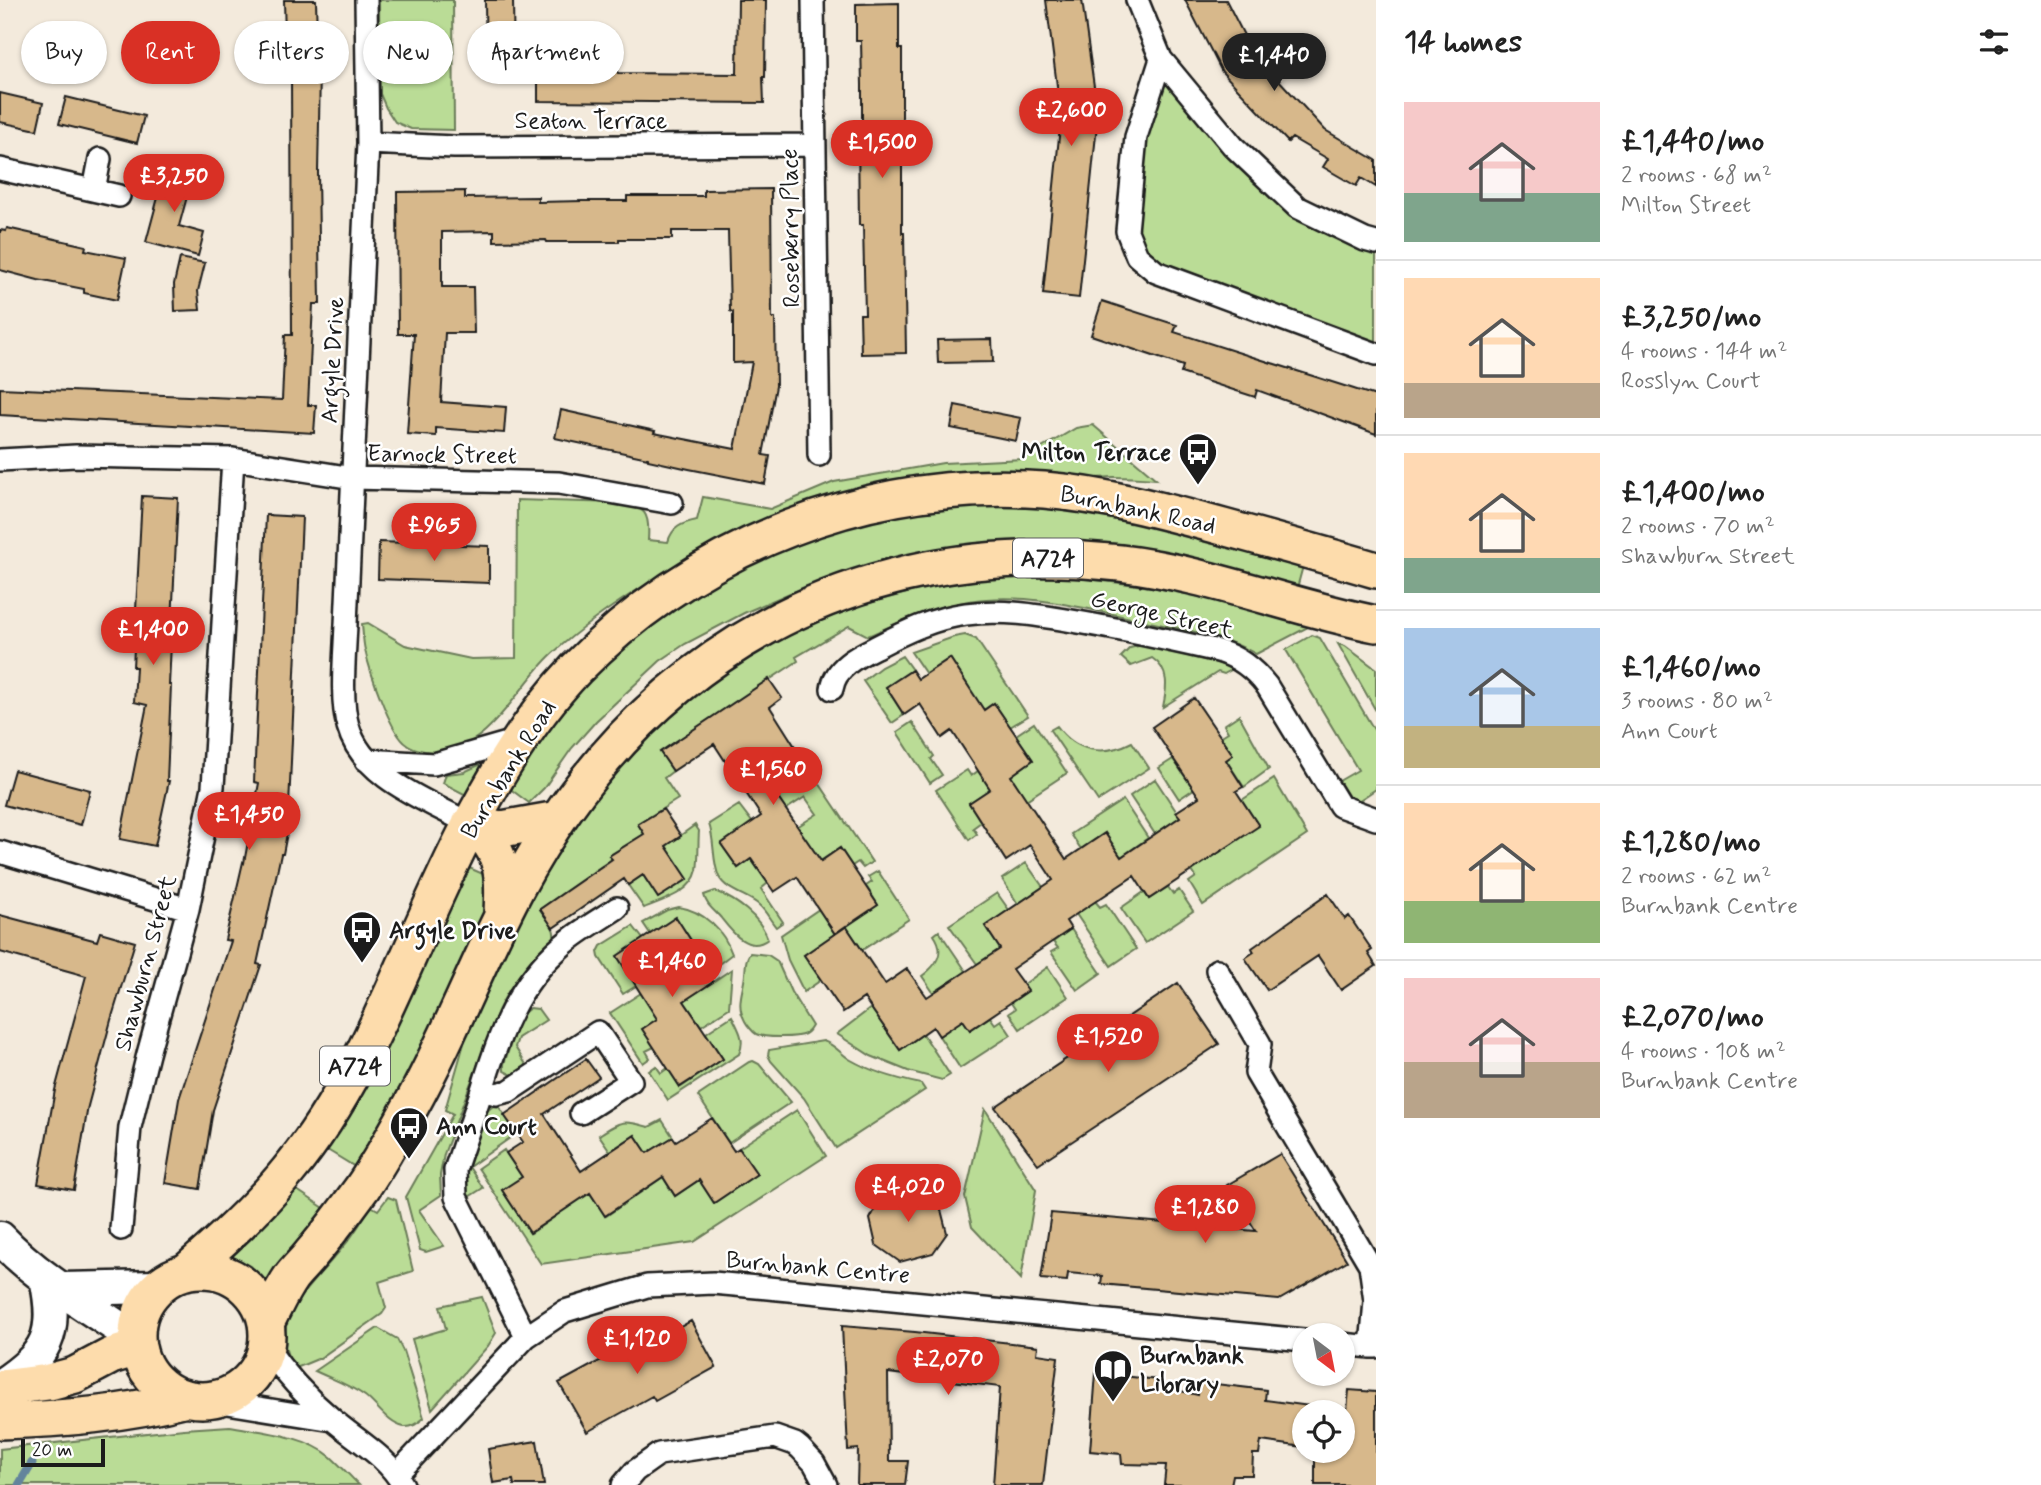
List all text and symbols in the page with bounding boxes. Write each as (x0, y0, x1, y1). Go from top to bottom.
chip: Buy (21, 21, 107, 84)
chip: Rent (121, 21, 220, 84)
chip: Filters (234, 21, 349, 84)
chip: New (363, 21, 453, 84)
chip: Apartment (467, 21, 624, 84)
text: 14 homes (1404, 23, 1522, 62)
icon: filters (1975, 23, 2013, 61)
pin: £1,440 (1217, 34, 1331, 93)
text: £1,440 (1238, 41, 1310, 71)
pin: £2,600 (1014, 88, 1128, 148)
text: £2,600 (1035, 96, 1107, 126)
street label: Seaton Terrace (515, 106, 667, 137)
pin: £1,500 (825, 120, 939, 180)
text: £1,440/mo (1621, 122, 1764, 161)
text: £1,500 (847, 128, 917, 158)
icon: home (1460, 130, 1544, 214)
street label: Roseberry Place (775, 148, 808, 308)
pin: £3,250 (117, 154, 231, 214)
text: 2 rooms · 68 m² (1621, 161, 1772, 191)
text: £3,250 (139, 162, 209, 192)
text: Milton Street (1621, 191, 1751, 221)
street label: Argyle Drive (315, 296, 355, 424)
text: £3,250/mo (1621, 298, 1761, 337)
icon: home (1460, 306, 1544, 390)
text: 4 rooms · 144 m² (1621, 337, 1788, 367)
text: Rosslyn Court (1621, 367, 1761, 397)
bus stop icon: Milton Terrace (1177, 431, 1219, 486)
place label: Milton Terrace (1021, 438, 1171, 469)
street label: Earnock Street (367, 439, 517, 472)
text: £1,400/mo (1621, 473, 1765, 512)
street label: Burnbank Road (1057, 479, 1218, 542)
icon: home (1460, 481, 1544, 565)
pin: £965 (393, 504, 475, 563)
text: £965 (408, 511, 460, 541)
text: 2 rooms · 70 m² (1621, 512, 1775, 542)
road number: A724 (1013, 538, 1083, 578)
text: Shawburn Street (1621, 542, 1795, 572)
street label: George Street (1087, 584, 1236, 649)
pin: £1,400 (96, 608, 210, 667)
text: £1,400 (117, 615, 189, 645)
text: £1,460/mo (1621, 648, 1761, 687)
icon: home (1460, 656, 1544, 740)
text: 3 rooms · 80 m² (1621, 687, 1773, 717)
street label: Burnbank Road (454, 695, 564, 845)
text: Ann Court (1621, 717, 1718, 747)
pin: £1,560 (716, 748, 830, 807)
text: £1,560 (739, 755, 807, 785)
pin: £1,450 (192, 792, 306, 852)
text: £1,450 (213, 800, 285, 830)
text: £1,280/mo (1621, 823, 1761, 862)
icon: home (1460, 831, 1544, 915)
text: 2 rooms · 62 m² (1621, 862, 1772, 892)
street label: Shawburn Street (108, 872, 185, 1055)
text: Burnbank Centre (1621, 892, 1798, 922)
bus stop icon: Argyle Drive (341, 909, 383, 964)
place label: Argyle Drive (389, 916, 516, 950)
pin: £1,460 (615, 940, 729, 999)
text: £1,460 (637, 947, 707, 977)
text: £2,070/mo (1621, 998, 1764, 1037)
icon: home (1460, 1006, 1544, 1090)
pin: £1,520 (1051, 1014, 1165, 1074)
text: £1,520 (1073, 1022, 1143, 1052)
text: 4 rooms · 108 m² (1621, 1037, 1786, 1067)
road number: A724 (320, 1046, 390, 1086)
text: Burnbank Centre (1621, 1067, 1798, 1097)
bus stop icon: Ann Court (388, 1105, 430, 1160)
place label: Ann Court (436, 1112, 537, 1143)
pin: £4,020 (851, 1164, 965, 1224)
text: £4,020 (871, 1172, 945, 1202)
pin: £1,280 (1148, 1186, 1262, 1245)
text: £1,280 (1171, 1193, 1239, 1223)
street label: Burnbank Centre (725, 1245, 911, 1292)
pin: £1,120 (580, 1316, 694, 1376)
north arrow (1292, 1323, 1354, 1386)
map controls (1292, 1323, 1355, 1463)
text: £1,120 (603, 1324, 671, 1354)
pin: £2,070 (891, 1338, 1005, 1397)
place label: Burnbank Library (1140, 1341, 1244, 1400)
text: £2,070 (912, 1345, 984, 1375)
library icon: Burnbank Library (1092, 1348, 1134, 1403)
button: locate (1292, 1400, 1355, 1463)
scale bar (21, 1436, 105, 1468)
text: 20 m (32, 1438, 72, 1463)

